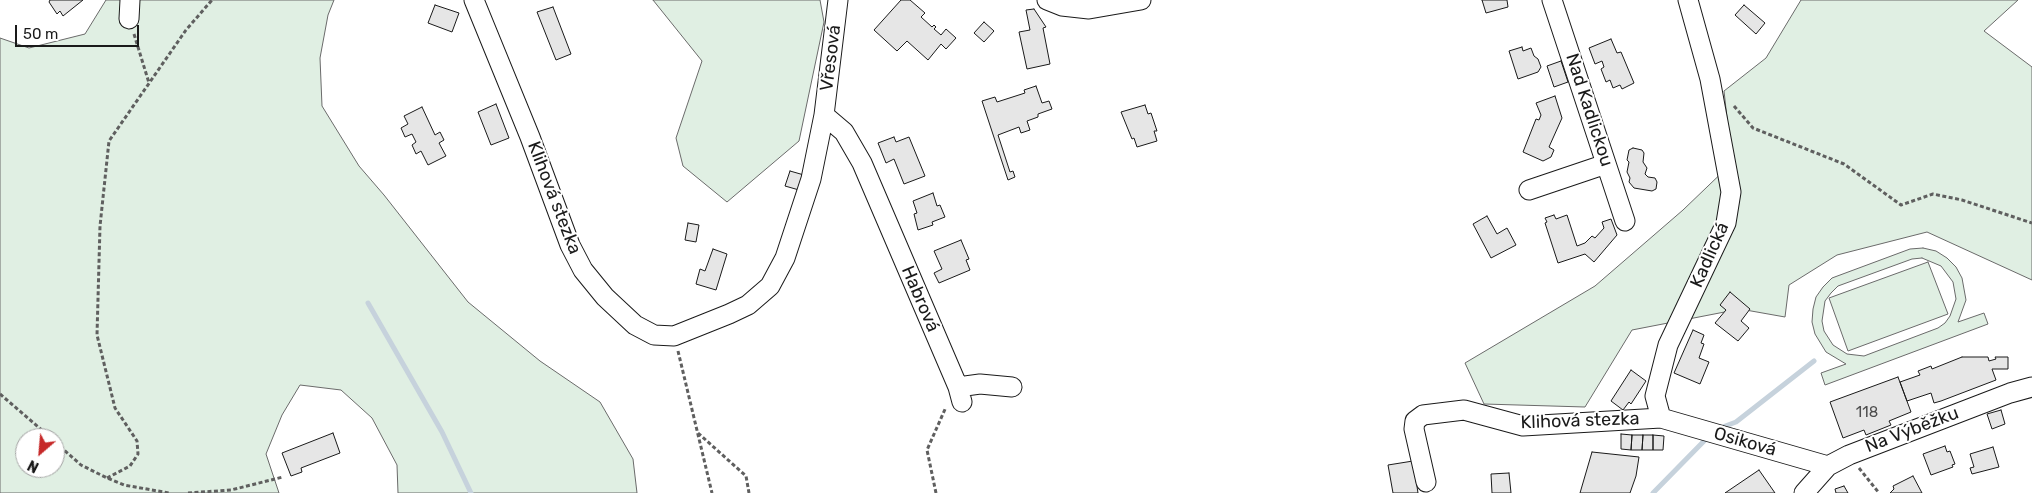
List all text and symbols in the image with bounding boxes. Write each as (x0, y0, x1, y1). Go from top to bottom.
scale bar (18, 15, 141, 47)
street label: Vřesová (816, 24, 846, 92)
text: 50 m (23, 25, 58, 43)
street label: Nad Kadlickou (1561, 51, 1617, 169)
street label: Klihová stezka (523, 139, 585, 257)
street label: Kadlická (1686, 219, 1734, 291)
street label: Habrová (896, 263, 944, 335)
street label: Na Výběžku (1862, 402, 1962, 458)
house number: 118 (1856, 404, 1878, 422)
street label: Klihová stezka (1520, 408, 1640, 434)
street label: Osiková (1711, 423, 1779, 461)
north arrow (15, 428, 65, 478)
text: N (25, 456, 42, 476)

